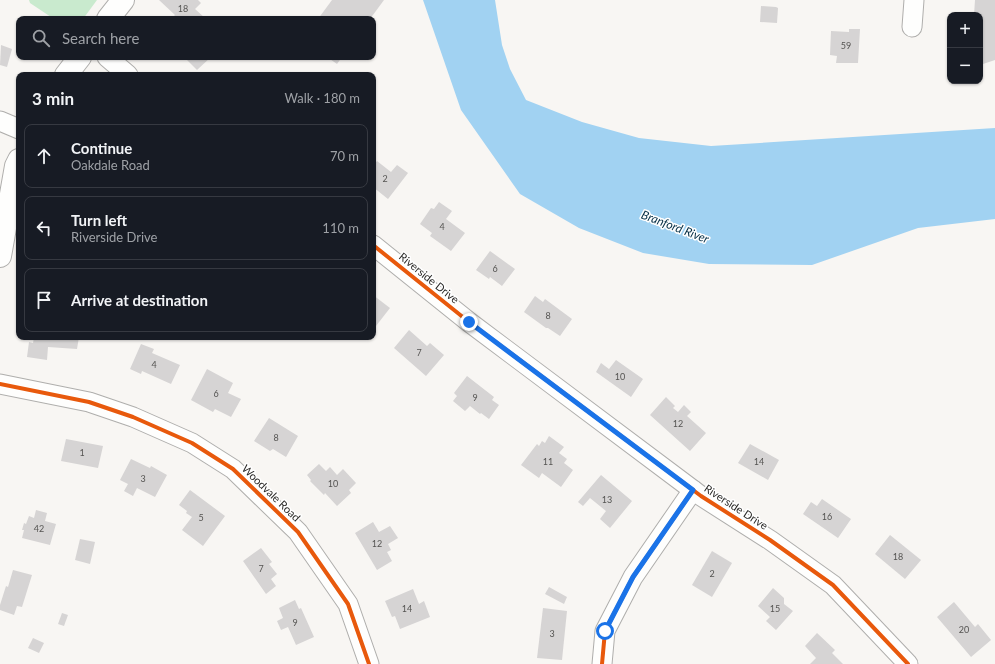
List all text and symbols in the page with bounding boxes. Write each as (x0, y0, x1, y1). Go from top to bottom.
house number: 18 (178, 3, 188, 14)
map controls (947, 12, 983, 84)
button: + (947, 12, 983, 48)
search box (16, 16, 376, 60)
icon: search (30, 27, 52, 49)
text: Search here (62, 29, 139, 47)
house number: 59 (841, 40, 851, 51)
button: − (947, 48, 983, 84)
text: 3 min (32, 88, 74, 109)
text: Walk · 180 m (284, 90, 360, 106)
text: Continue (71, 139, 132, 157)
icon: ahead (33, 145, 55, 167)
text: 70 m (330, 148, 359, 164)
text: Oakdale Road (71, 157, 150, 173)
house number: 2 (382, 173, 388, 184)
water label: Branford River (639, 207, 712, 247)
text: Turn left (71, 211, 127, 229)
icon: left (33, 217, 55, 239)
text: 110 m (322, 220, 359, 236)
house number: 4 (439, 221, 445, 232)
text: Riverside Drive (71, 229, 157, 245)
street label: Riverside Drive (397, 250, 462, 306)
house number: 6 (492, 263, 498, 274)
icon: arrive (33, 289, 55, 311)
text: Arrive at destination (71, 291, 208, 309)
house number: 8 (545, 310, 551, 321)
route end (460, 313, 478, 331)
house number: 7 (416, 347, 422, 358)
house number: 4 (151, 359, 157, 370)
house number: 10 (615, 371, 625, 382)
house number: 6 (213, 388, 219, 399)
house number: 9 (472, 392, 478, 403)
house number: 12 (673, 418, 683, 429)
house number: 8 (273, 432, 279, 443)
house number: 1 (79, 447, 85, 458)
house number: 11 (543, 456, 553, 467)
house number: 14 (754, 456, 764, 467)
street label: Woodvale Road (239, 462, 303, 524)
house number: 3 (140, 473, 146, 484)
house number: 10 (328, 478, 338, 489)
street label: Riverside Drive (702, 481, 771, 532)
house number: 13 (602, 494, 612, 505)
house number: 16 (822, 511, 832, 522)
house number: 5 (198, 512, 204, 523)
house number: 42 (34, 523, 44, 534)
house number: 12 (372, 538, 382, 549)
house number: 18 (893, 551, 903, 562)
house number: 7 (258, 563, 264, 574)
house number: 2 (709, 568, 715, 579)
house number: 14 (402, 603, 412, 614)
house number: 15 (770, 603, 780, 614)
house number: 9 (292, 617, 298, 628)
route start (596, 622, 614, 640)
house number: 20 (959, 624, 969, 635)
house number: 3 (549, 628, 555, 639)

